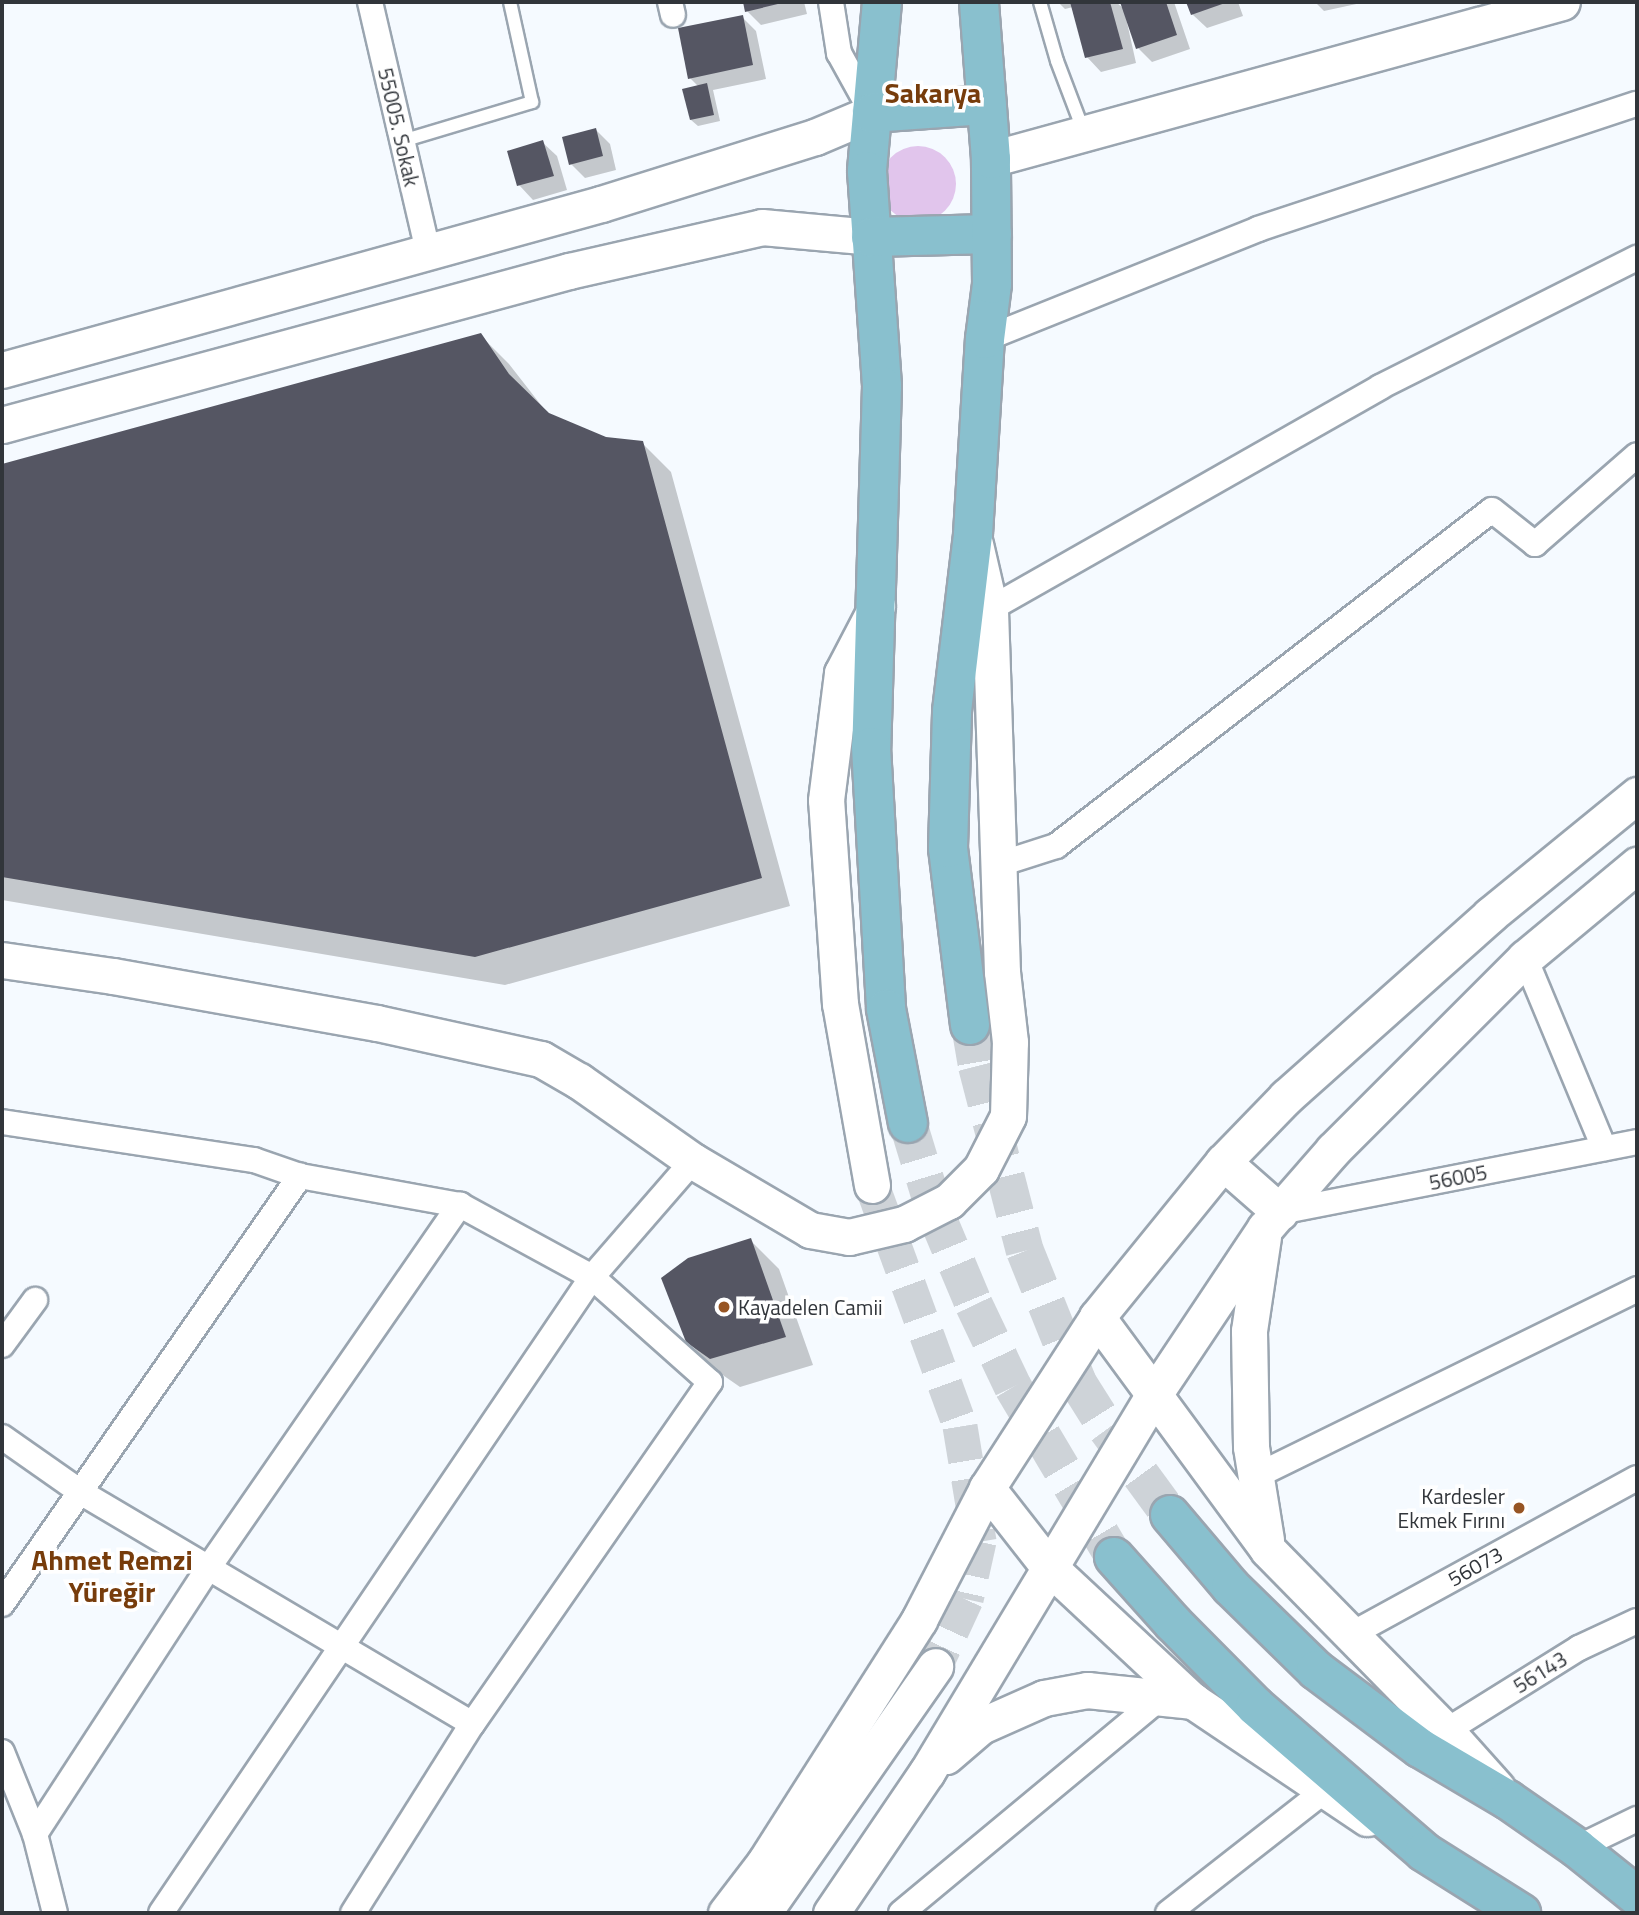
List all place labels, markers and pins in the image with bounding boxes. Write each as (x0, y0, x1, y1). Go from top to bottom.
place label: Kayadelen Camii (738, 1294, 883, 1320)
marker: Kayadelen Camii (716, 1299, 732, 1315)
place label: Kardesler Ekmek Fırını (1398, 1483, 1505, 1533)
marker: Kardesler Ekmek Fırını (1511, 1500, 1527, 1516)

